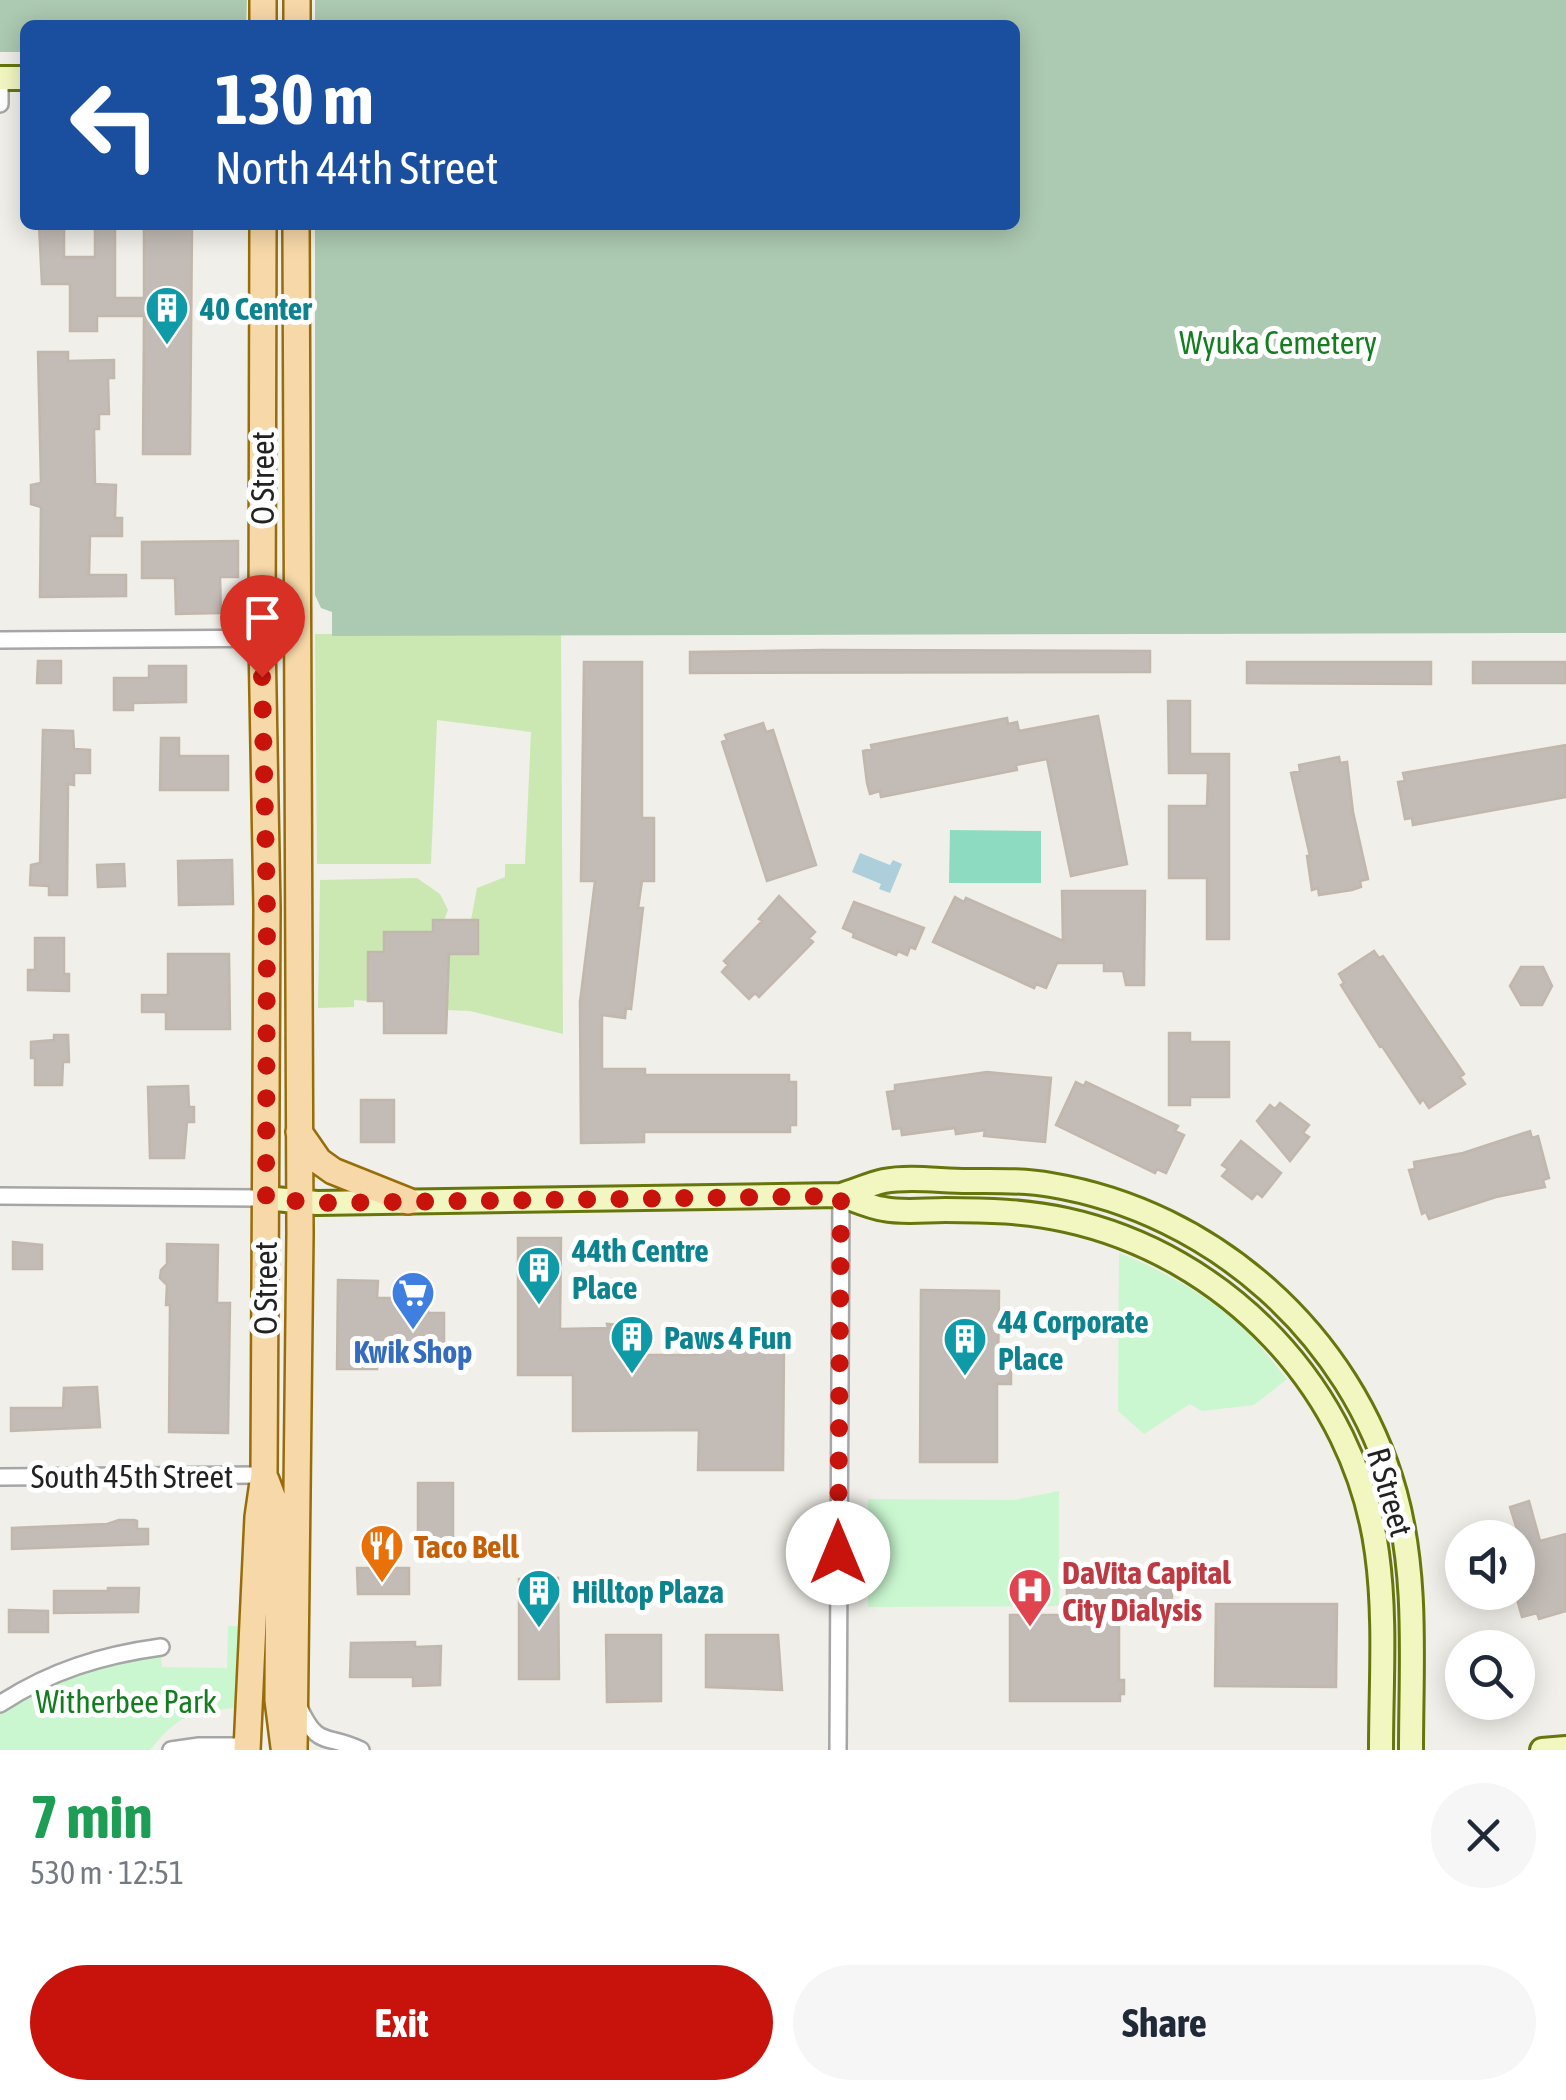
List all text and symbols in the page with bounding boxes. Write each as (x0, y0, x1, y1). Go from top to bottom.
text: 130 m (215, 59, 374, 139)
icon: left (50, 60, 180, 190)
text: North 44th Street (215, 142, 498, 194)
building icon: 40 Center (144, 285, 190, 346)
place label: 40 Center (199, 290, 312, 327)
park label: Wyuka Cemetery (1179, 324, 1377, 361)
street label: O Street (244, 431, 281, 525)
pin (220, 575, 305, 678)
icon: arrive (235, 590, 290, 645)
place label: 44th Centre Place (571, 1232, 709, 1306)
street label: O Street (247, 1241, 284, 1335)
building icon: 44th Centre Place (516, 1245, 562, 1306)
supermarket icon: Kwik Shop (390, 1270, 436, 1331)
place label: 44 Corporate Place (997, 1303, 1149, 1377)
building icon: Paws 4 Fun (609, 1314, 655, 1375)
building icon: 44 Corporate Place (942, 1316, 988, 1377)
place label: Paws 4 Fun (664, 1319, 792, 1356)
place label: Kwik Shop (354, 1333, 472, 1370)
street label: R Street (1360, 1443, 1420, 1541)
street label: South 45th Street (31, 1458, 233, 1495)
position arrow (786, 1501, 890, 1605)
map controls (1445, 1520, 1535, 1720)
button: sound (1445, 1520, 1535, 1610)
restaurant icon: Taco Bell (359, 1523, 405, 1584)
place label: Taco Bell (414, 1528, 519, 1565)
place label: DaVita Capital City Dialysis (1062, 1554, 1231, 1628)
hospital icon: DaVita Capital City Dialysis (1007, 1567, 1053, 1628)
building icon: Hilltop Plaza (516, 1568, 562, 1629)
place label: Hilltop Plaza (572, 1573, 724, 1610)
button: search (1445, 1630, 1535, 1720)
park label: Witherbee Park (35, 1683, 217, 1720)
text: 7 min (30, 1782, 153, 1851)
button: close (1431, 1783, 1536, 1888)
text: 530 m · 12:51 (30, 1854, 184, 1891)
button: Exit (30, 1965, 773, 2080)
button: Share (793, 1965, 1536, 2080)

